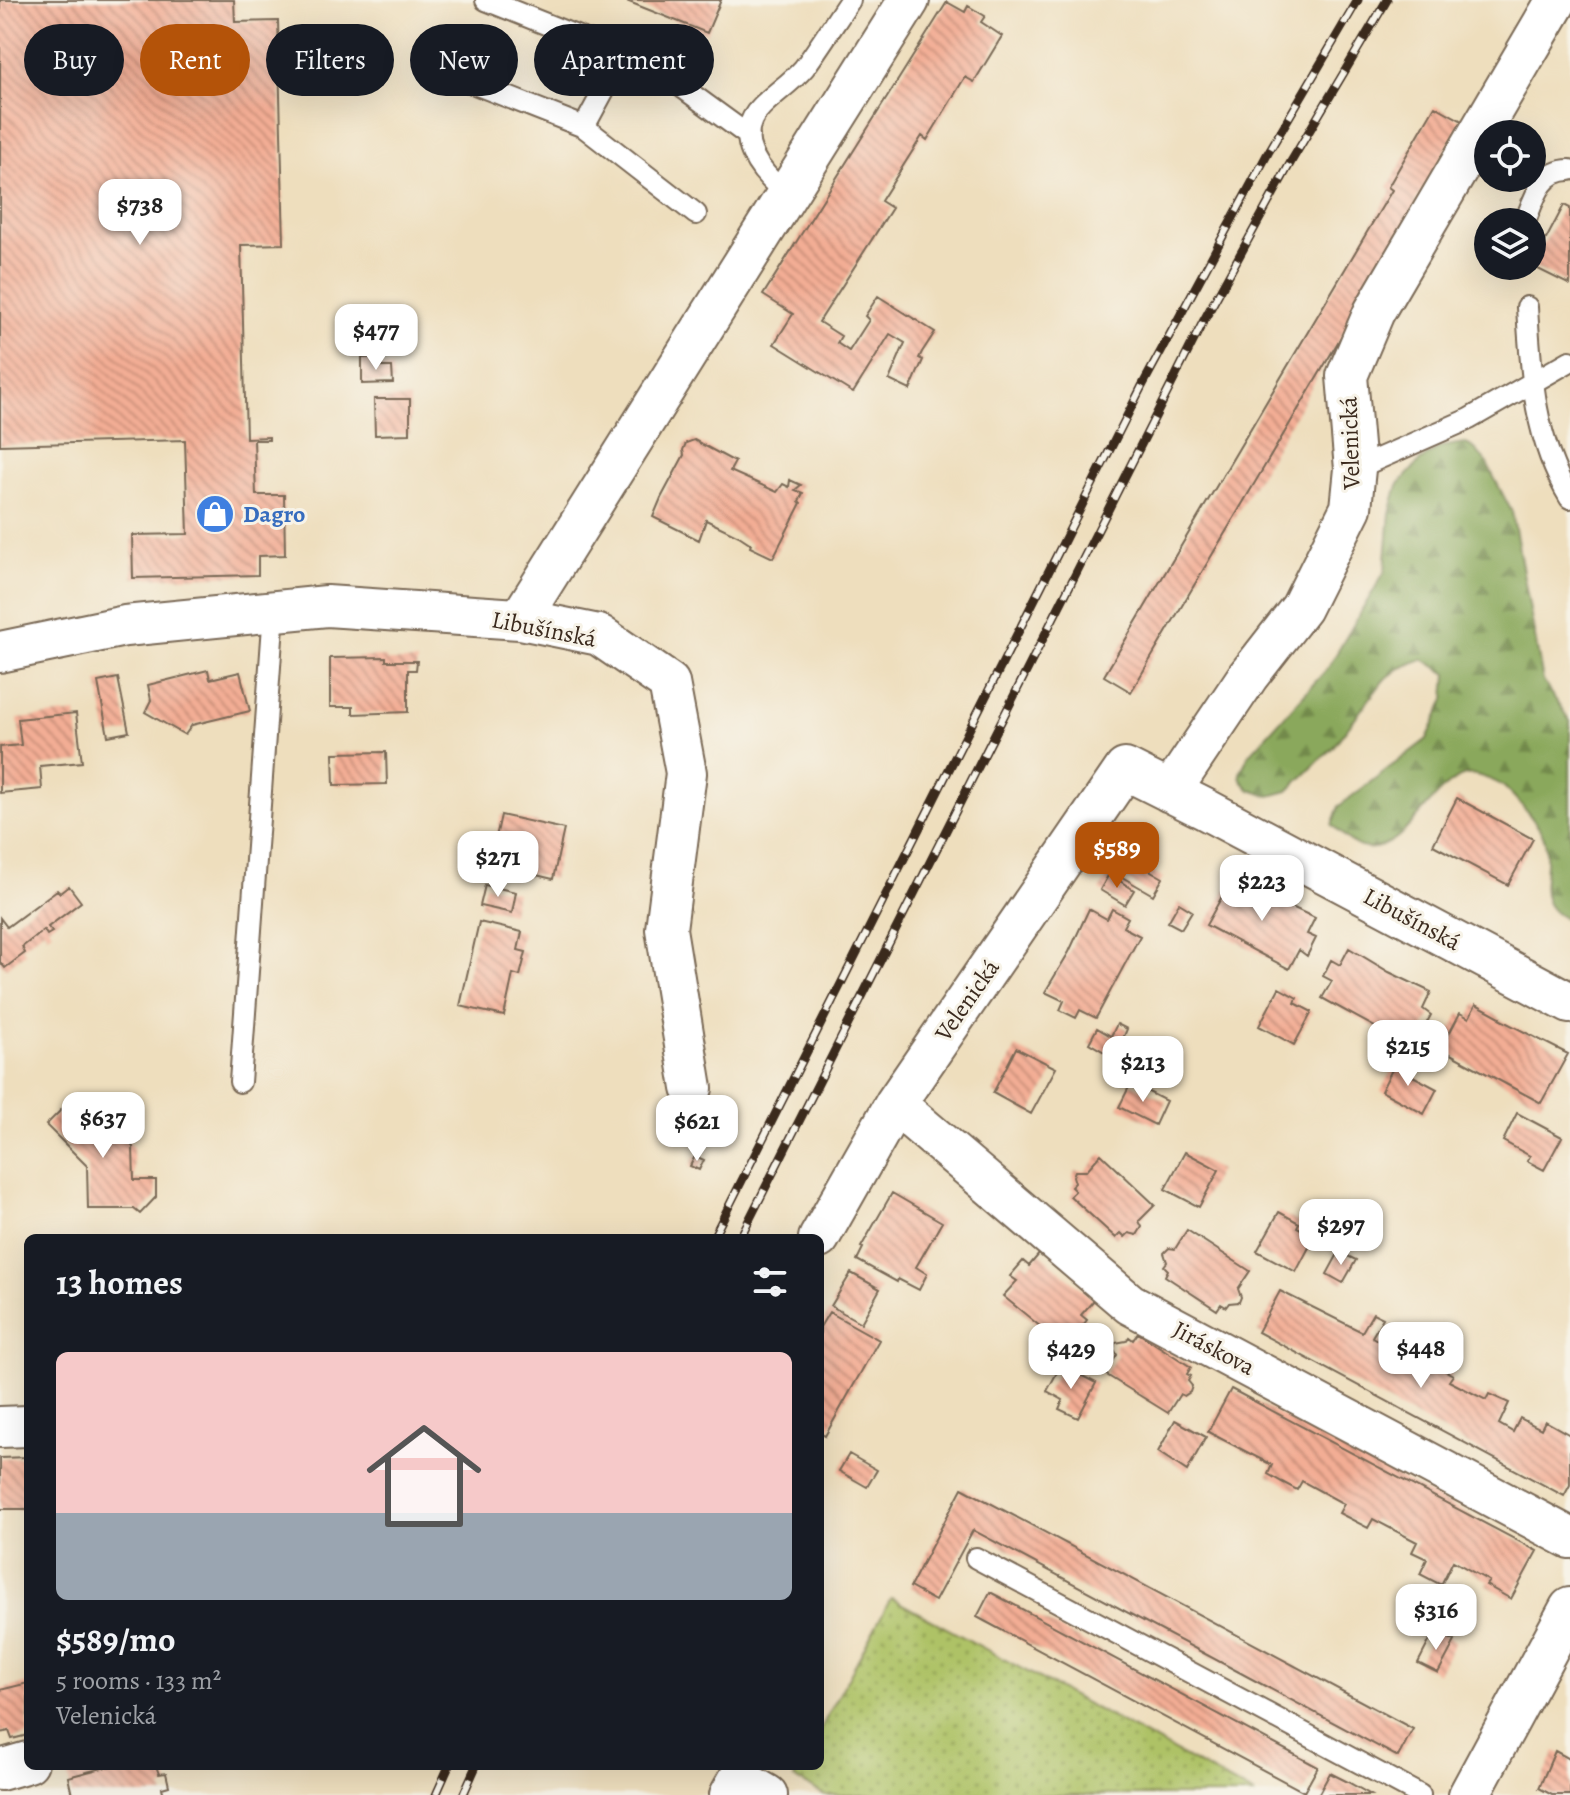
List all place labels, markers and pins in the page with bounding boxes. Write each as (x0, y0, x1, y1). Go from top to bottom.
pin: $738 (93, 179, 187, 247)
pin: $477 (329, 304, 423, 372)
shop icon: Dagro (194, 493, 236, 535)
place label: Dagro (243, 498, 305, 530)
pin: $589 (1070, 822, 1164, 890)
pin: $271 (451, 831, 545, 899)
pin: $223 (1215, 855, 1309, 923)
pin: $215 (1361, 1020, 1455, 1088)
pin: $213 (1096, 1036, 1190, 1104)
pin: $637 (56, 1092, 150, 1160)
pin: $621 (650, 1095, 744, 1163)
pin: $297 (1294, 1199, 1388, 1267)
pin: $448 (1374, 1322, 1468, 1390)
pin: $429 (1024, 1323, 1118, 1391)
pin: $316 (1389, 1584, 1483, 1652)

